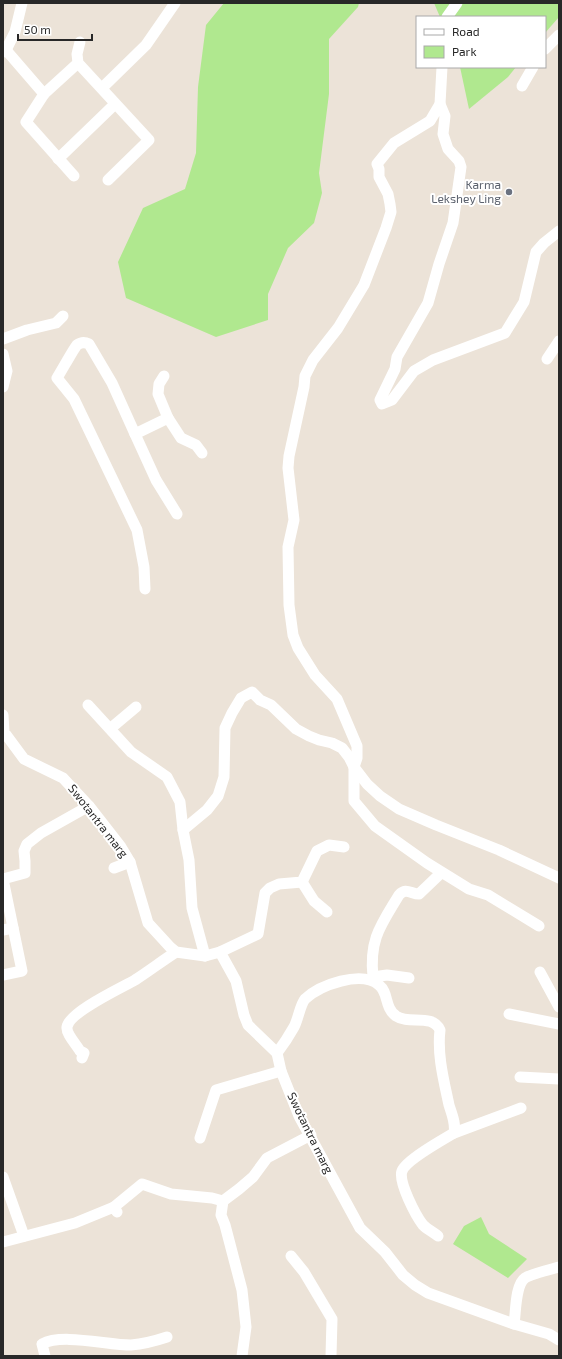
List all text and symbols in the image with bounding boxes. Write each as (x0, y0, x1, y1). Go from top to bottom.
scale bar (18, 16, 92, 42)
legend (416, 16, 546, 68)
text: 50 m (24, 22, 51, 36)
text: Road (452, 24, 480, 38)
text: Park (452, 44, 477, 58)
place label: Karma Lekshey Ling (431, 177, 501, 205)
marker: Karma Lekshey Ling (504, 187, 514, 197)
street label: Swotantra marg (66, 781, 132, 860)
street label: Swotantra marg (285, 1090, 337, 1176)

